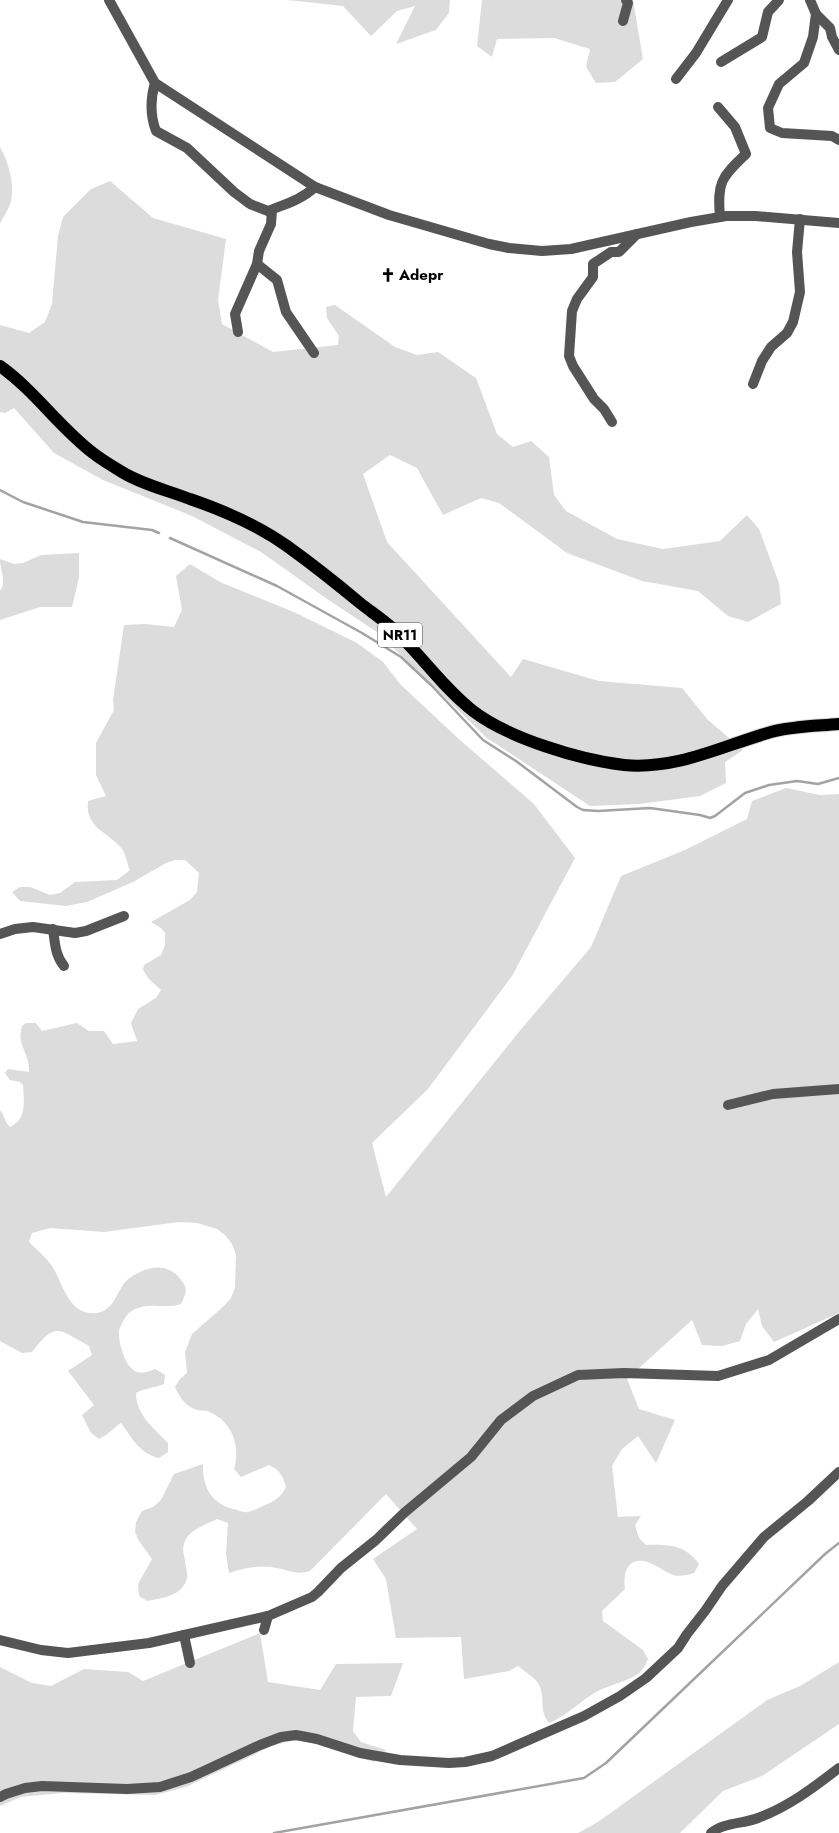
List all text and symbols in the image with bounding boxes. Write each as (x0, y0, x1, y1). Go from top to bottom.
place label: Adepr (398, 264, 444, 286)
church icon: Adepr (380, 267, 396, 283)
road number: NR11 (378, 623, 422, 647)

